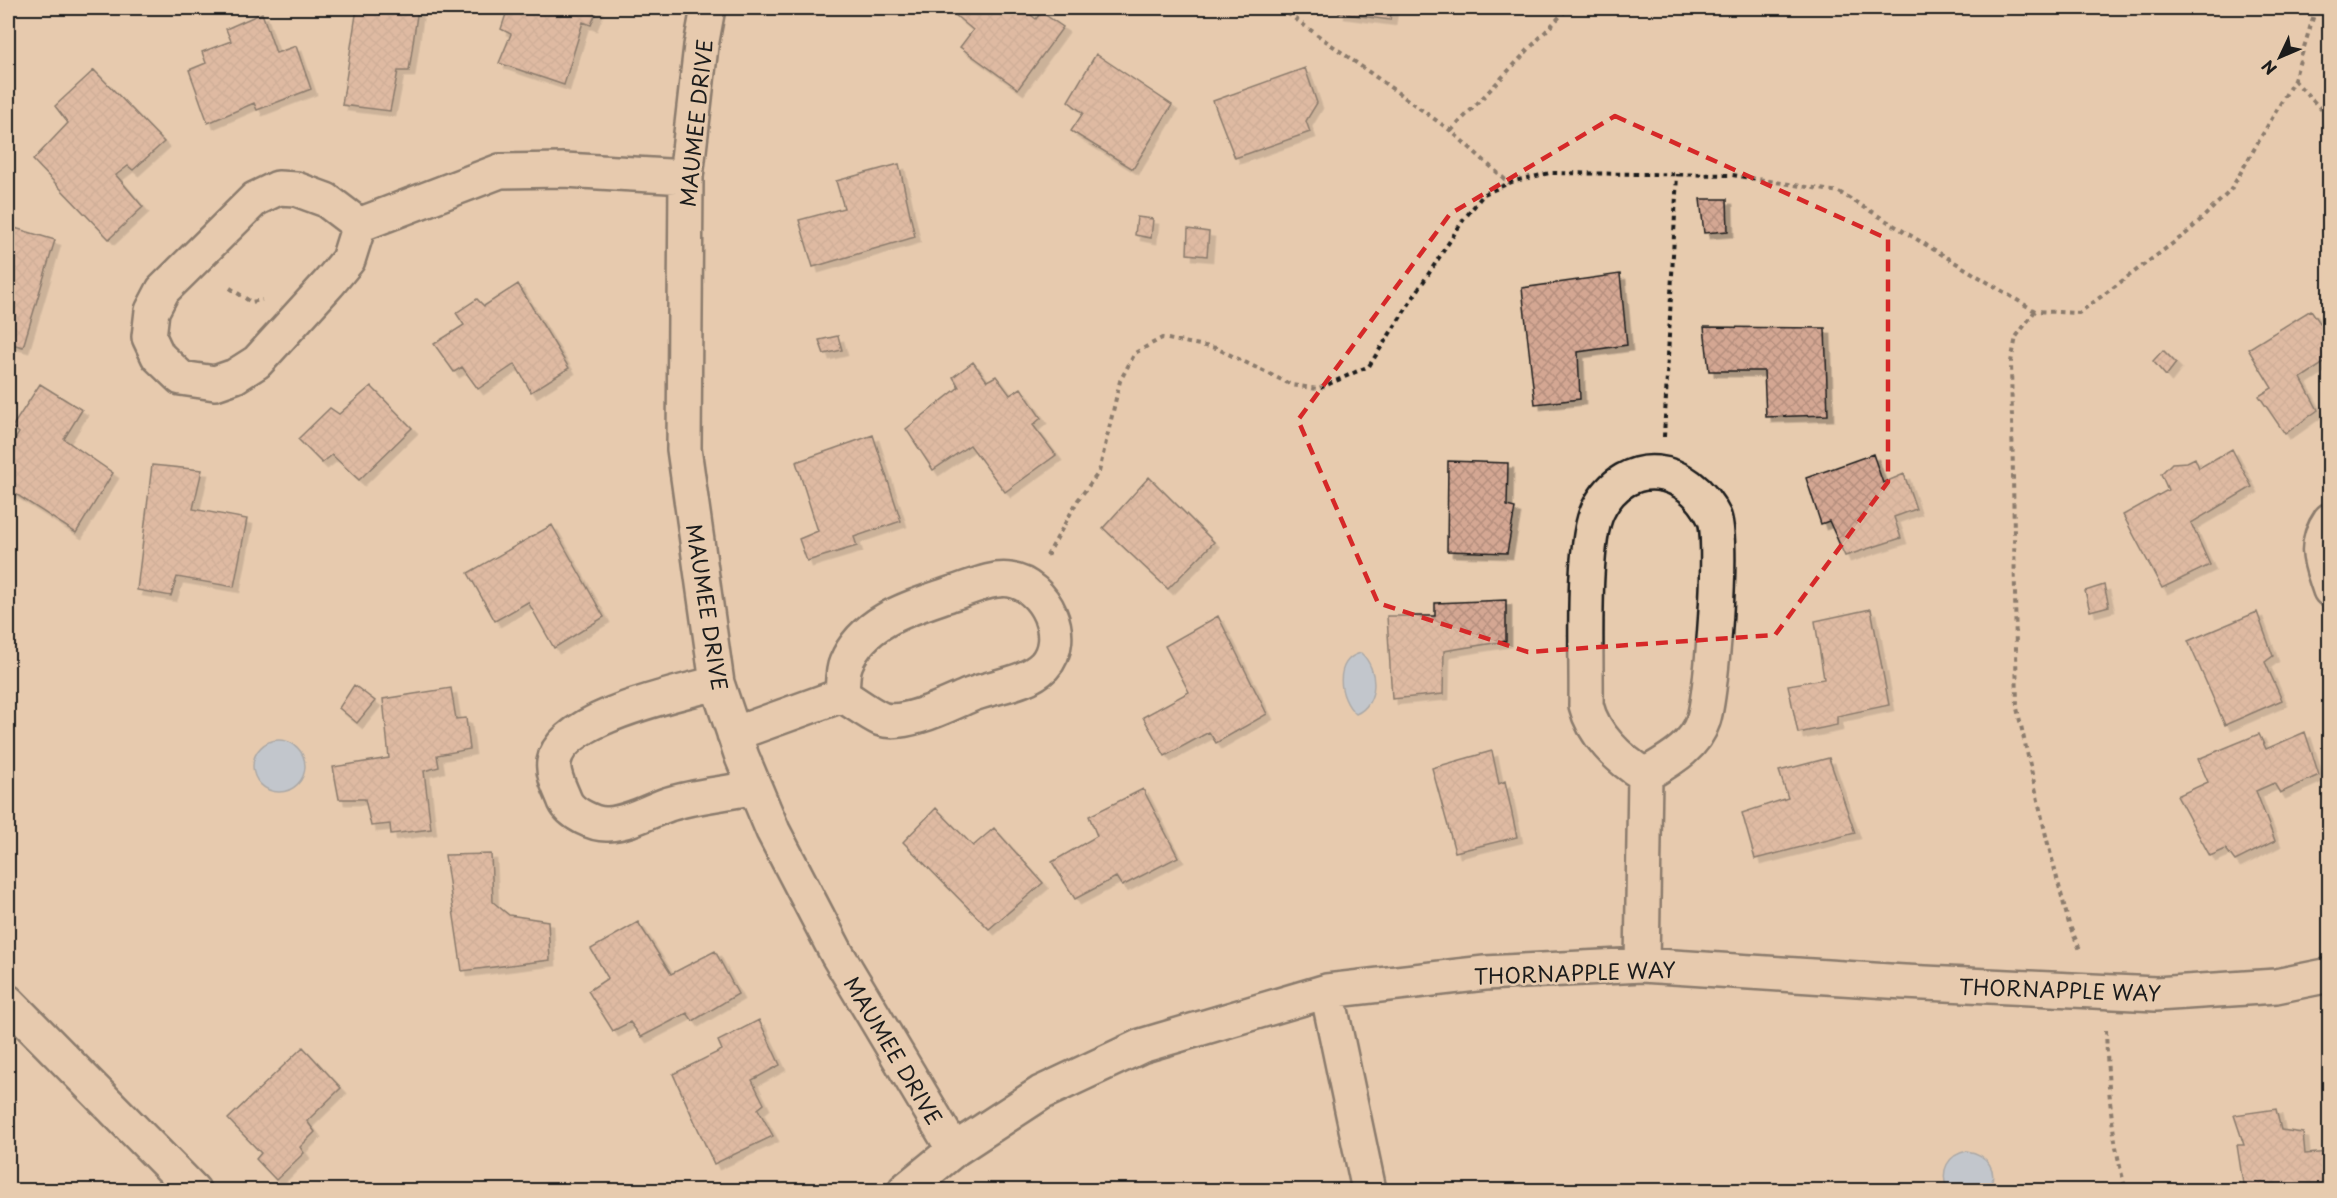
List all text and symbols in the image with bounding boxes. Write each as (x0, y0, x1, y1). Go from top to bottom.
north arrow (2250, 27, 2310, 87)
street label: MAUMEE DRIVE (670, 38, 720, 208)
text: N (2255, 55, 2282, 81)
street label: MAUMEE DRIVE (679, 521, 737, 693)
street label: THORNAPPLE WAY (1473, 952, 1677, 992)
street label: THORNAPPLE WAY (1958, 969, 2162, 1009)
street label: MAUMEE DRIVE (837, 970, 951, 1130)

